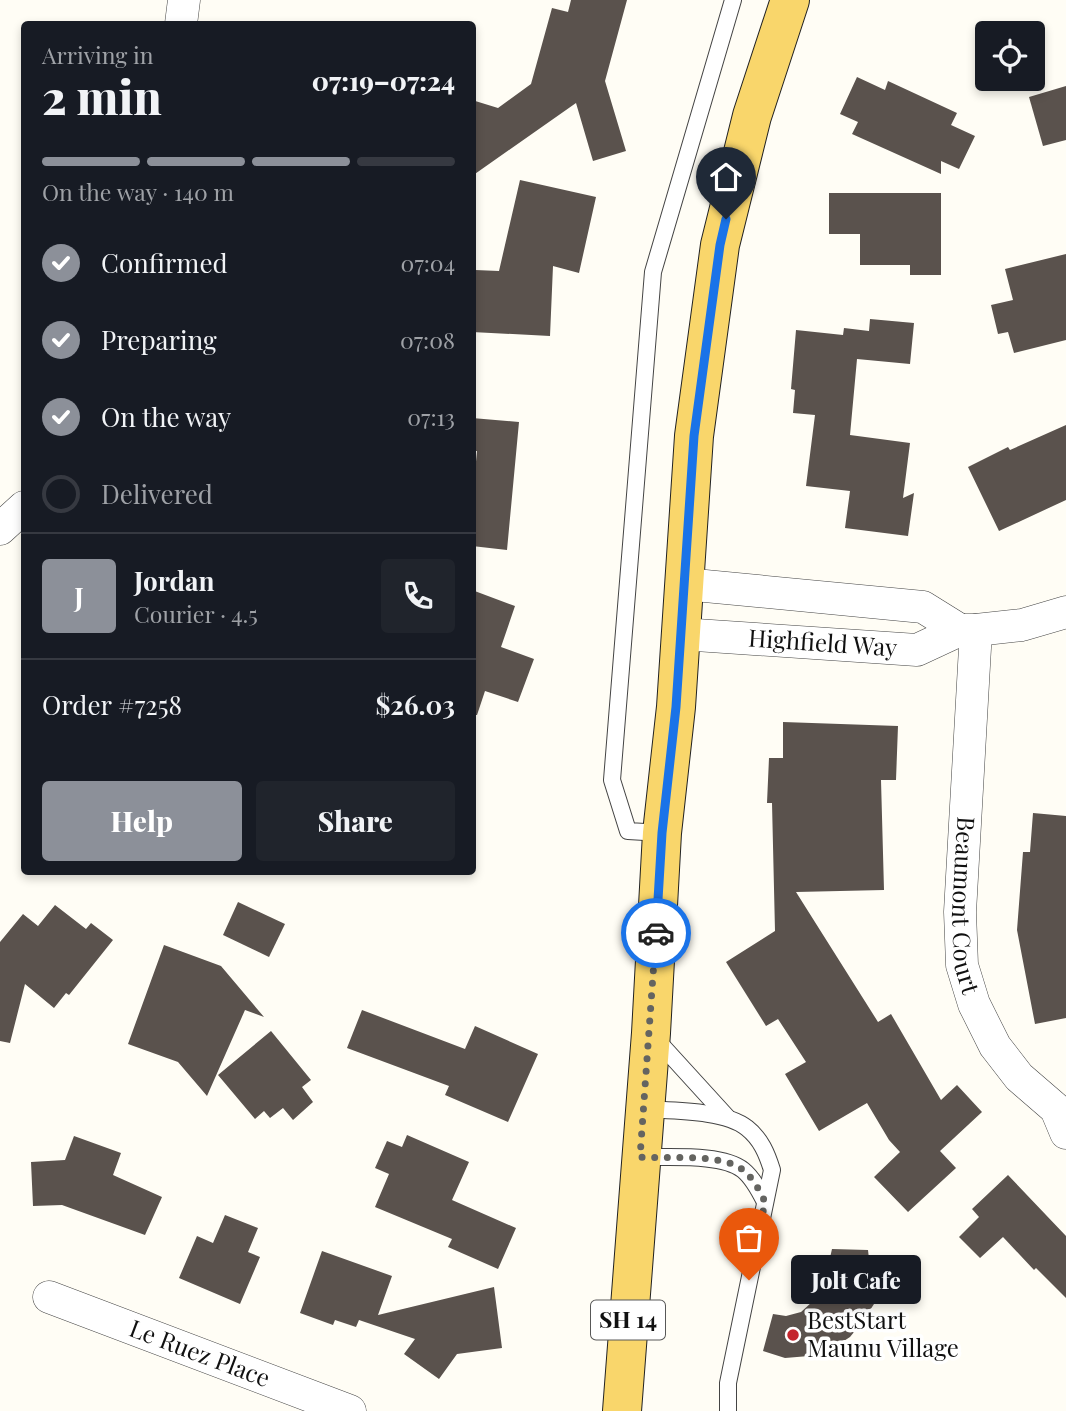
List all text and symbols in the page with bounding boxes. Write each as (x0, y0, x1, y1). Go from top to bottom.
map controls (975, 21, 1045, 91)
button: locate (975, 21, 1045, 91)
text: Arriving in (42, 39, 154, 70)
text: 07:19–07:24 (312, 63, 455, 98)
text: 2 min (42, 65, 162, 127)
pin (696, 147, 756, 219)
icon: home (707, 158, 745, 196)
text: On the way · 140 m (42, 176, 234, 207)
icon: check (42, 244, 80, 282)
text: Confirmed (101, 245, 228, 280)
text: 07:04 (401, 247, 455, 278)
icon: check (42, 321, 80, 359)
text: Preparing (101, 322, 217, 357)
text: 07:08 (400, 324, 455, 355)
icon: check (42, 398, 80, 436)
text: On the way (101, 399, 231, 434)
text: 07:13 (407, 401, 455, 432)
text: Delivered (101, 476, 213, 511)
button: phone (381, 559, 455, 633)
text: Jordan (134, 563, 214, 598)
text: J (74, 579, 84, 614)
text: Courier · 4.5 (134, 598, 258, 629)
street label: Highfield Way (747, 621, 898, 663)
text: Order #7258 (42, 687, 182, 722)
text: $26.03 (375, 687, 455, 722)
button: Help (42, 781, 242, 861)
button: Share (256, 781, 455, 861)
street label: Beaumont Court (946, 816, 988, 998)
courier (621, 898, 691, 968)
icon: car (637, 914, 675, 952)
pin (719, 1208, 779, 1280)
icon: bag (730, 1219, 768, 1257)
callout: Jolt Cafe (791, 1256, 920, 1304)
text: Jolt Cafe (811, 1264, 901, 1295)
road number: SH 14 (591, 1301, 665, 1340)
place label: BestStart Maunu Village (807, 1303, 959, 1363)
street label: Le Ruez Place (125, 1311, 275, 1393)
marker: BestStart Maunu Village (785, 1327, 801, 1343)

